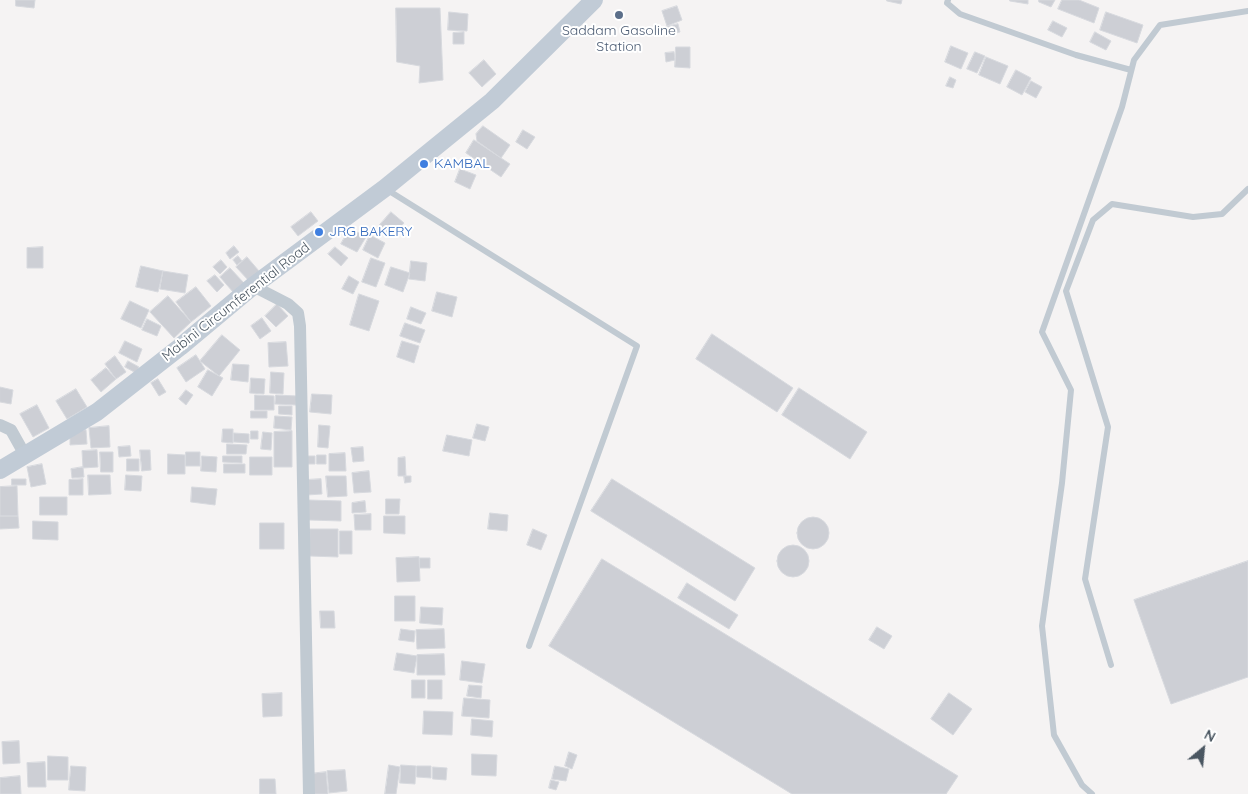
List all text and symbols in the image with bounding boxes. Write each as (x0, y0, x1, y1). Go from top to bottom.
marker: Saddam Gasoline Station (613, 9, 625, 21)
place label: Saddam Gasoline Station (562, 23, 676, 56)
place label: KAMBAL (434, 156, 490, 172)
marker: KAMBAL (418, 158, 430, 170)
place label: JRG BAKERY (329, 224, 412, 240)
marker: JRG BAKERY (313, 226, 325, 238)
street label: Mabini Circumferential Road (159, 239, 313, 365)
north arrow (1178, 724, 1228, 774)
text: N (1201, 725, 1219, 746)

